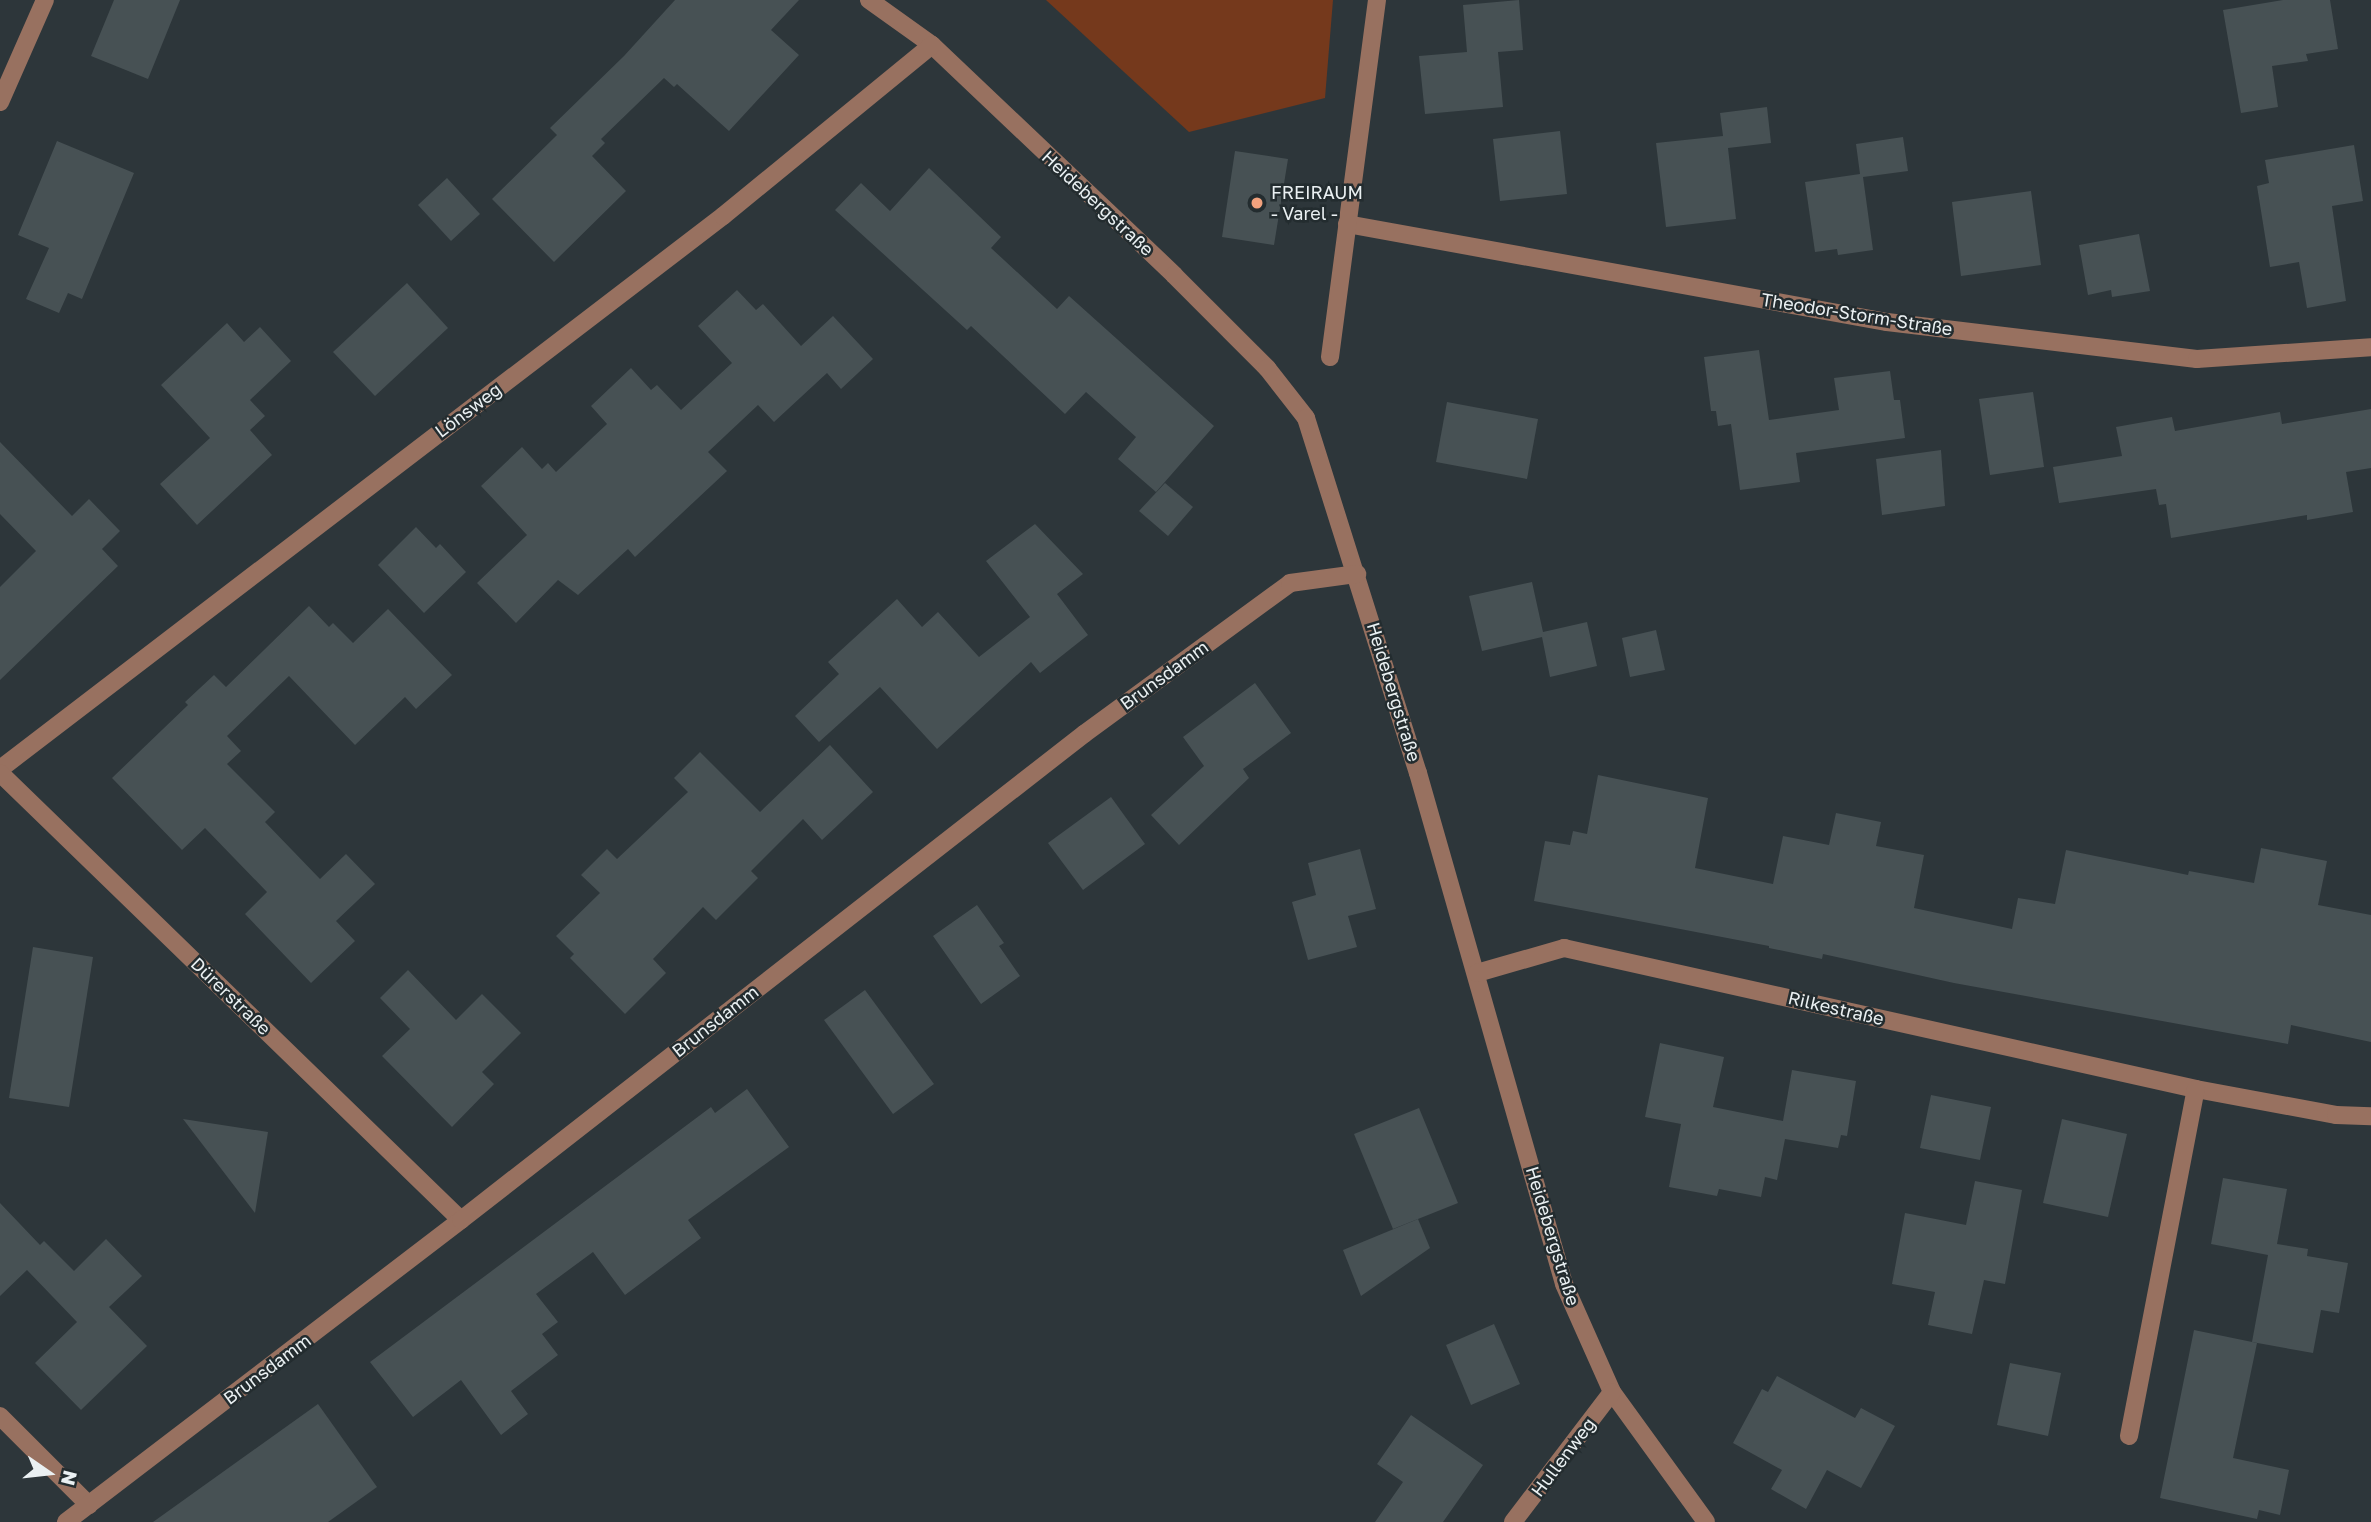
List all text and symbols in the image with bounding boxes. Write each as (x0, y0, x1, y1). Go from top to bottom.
street label: Heidebergstraße (1038, 146, 1158, 260)
place label: FREIRAUM - Varel - (1271, 182, 1363, 224)
marker: FREIRAUM - Varel - (1249, 195, 1265, 211)
street label: Theodor-Storm-Straße (1760, 288, 1954, 340)
street label: Lönsweg (431, 378, 505, 442)
street label: Heidebergstraße (1363, 620, 1425, 764)
street label: Brunsdamm (1116, 636, 1212, 714)
street label: Dürerstraße (187, 953, 275, 1039)
street label: Brunsdamm (668, 981, 762, 1061)
street label: Rilkestraße (1786, 986, 1886, 1030)
street label: Heidebergstraße (1522, 1164, 1584, 1308)
street label: Brunsdamm (219, 1329, 315, 1409)
street label: Hullenweg (1526, 1413, 1600, 1501)
north arrow (14, 1438, 84, 1508)
text: N (57, 1468, 83, 1488)

